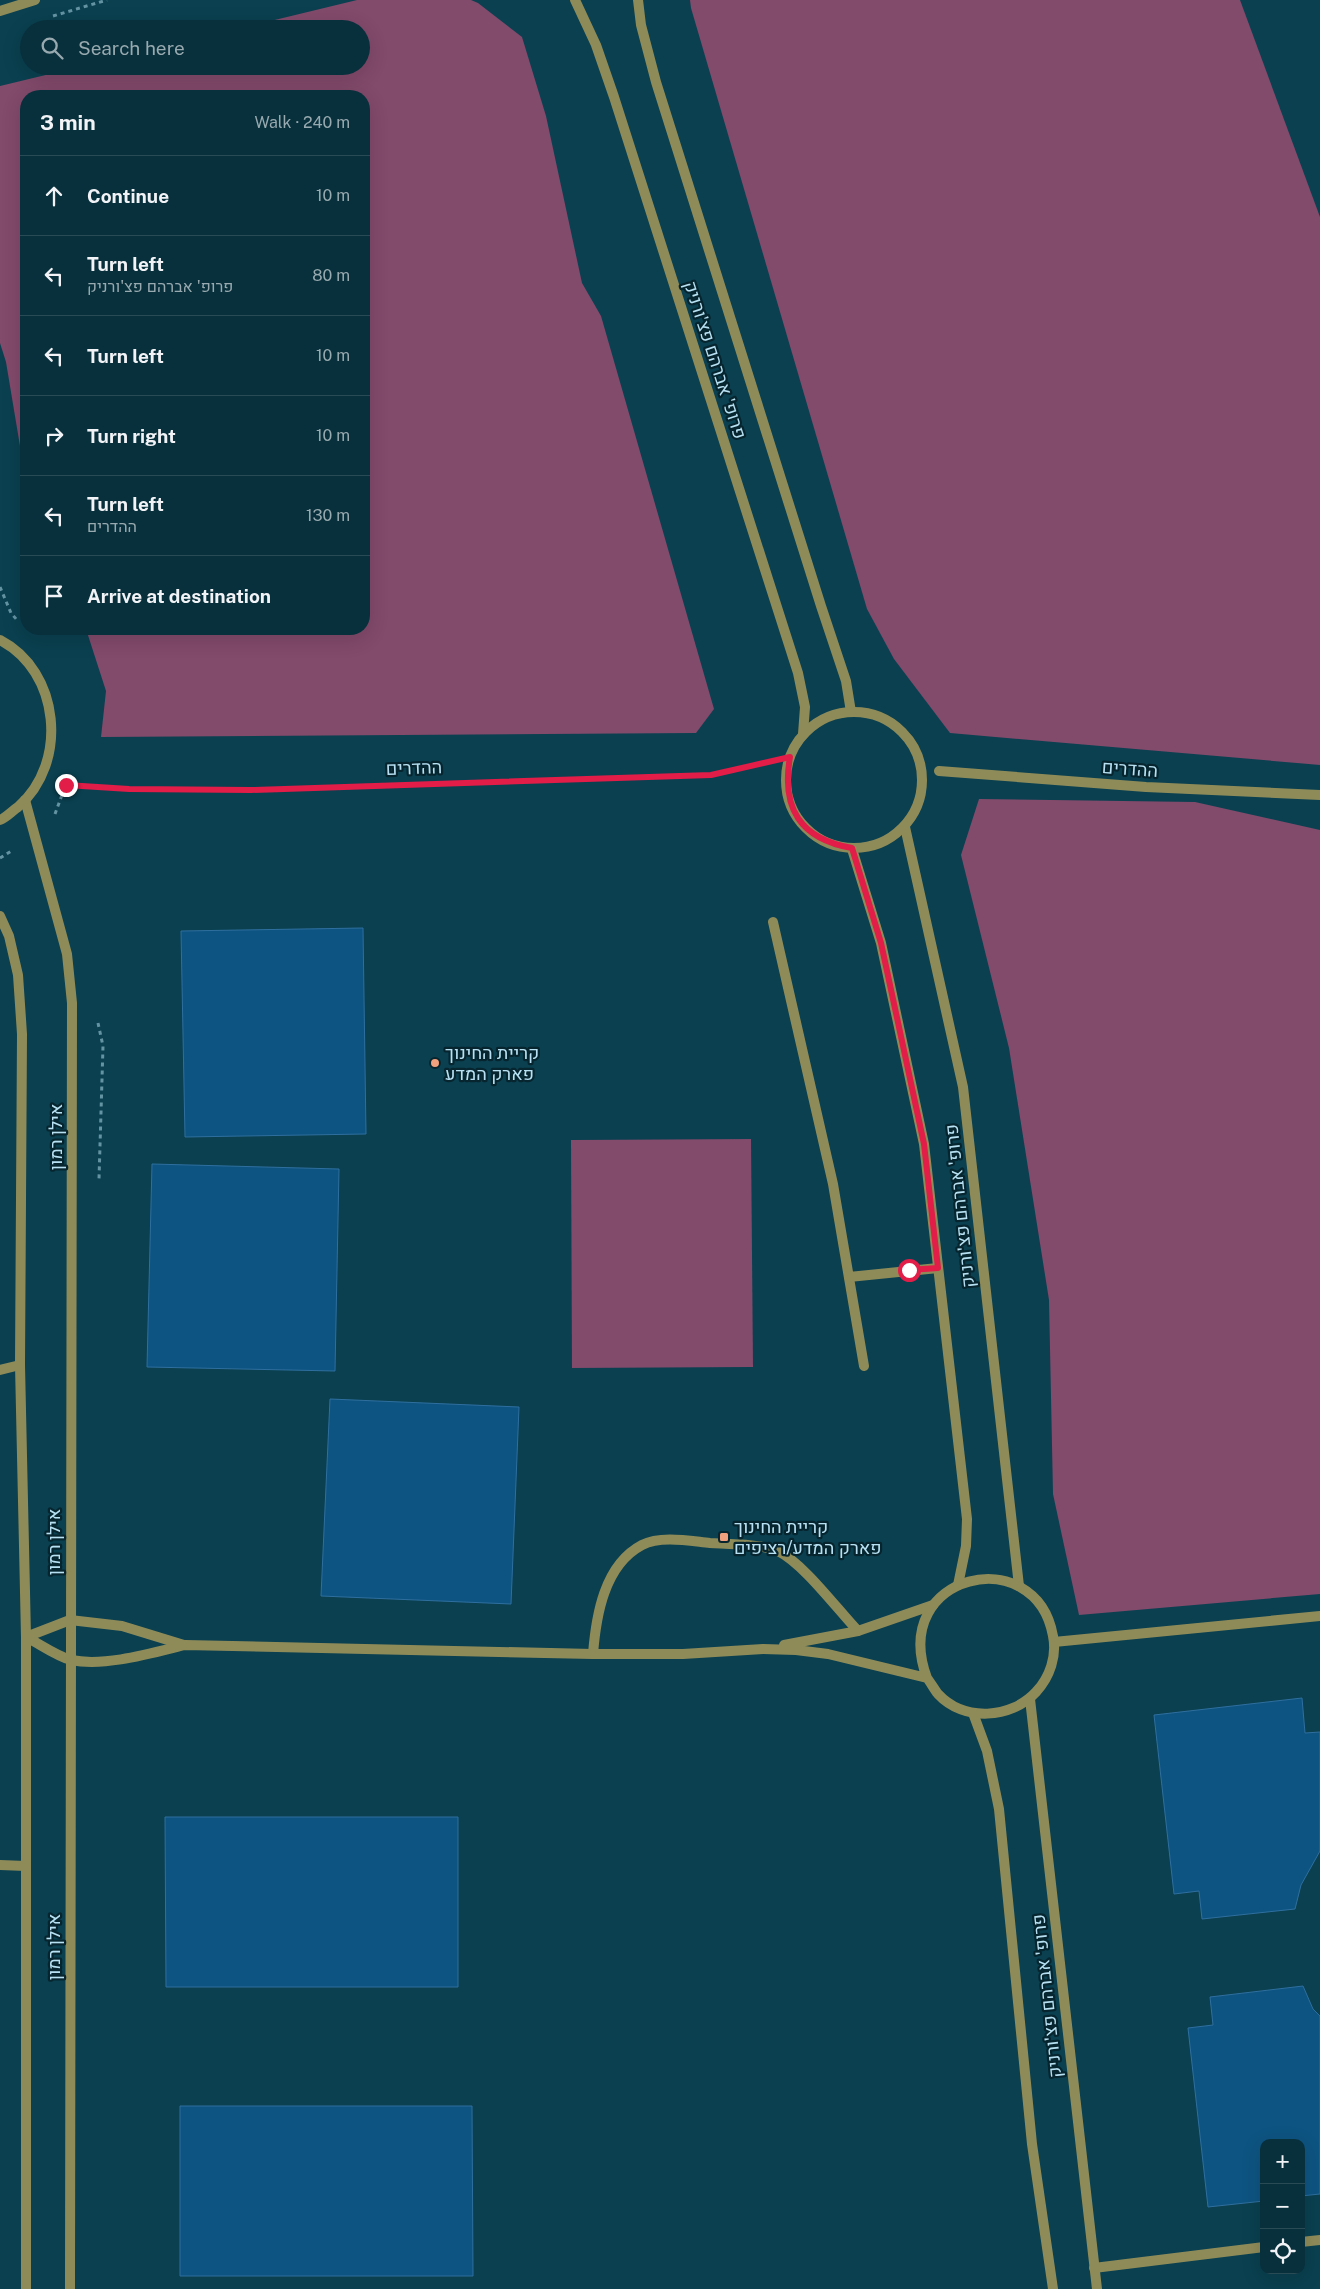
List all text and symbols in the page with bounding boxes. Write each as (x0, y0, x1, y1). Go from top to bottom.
search box (20, 20, 370, 75)
icon: search (38, 34, 66, 62)
text: Search here (78, 37, 185, 59)
text: 3 min (40, 110, 96, 135)
text: Walk · 240 m (254, 113, 350, 132)
icon: ahead (40, 182, 68, 210)
text: Continue (87, 185, 169, 207)
text: 10 m (316, 186, 350, 205)
text: Turn left (87, 253, 164, 275)
icon: left (40, 262, 68, 290)
text: 80 m (312, 266, 350, 285)
text: פרופ' אברהם פצ'ורניק (87, 277, 233, 296)
street label: פרופ' אברהם פצ'ורניק (680, 278, 751, 441)
icon: left (40, 342, 68, 370)
text: Turn left (87, 345, 164, 367)
text: 10 m (316, 346, 350, 365)
icon: right (40, 422, 68, 450)
text: Turn right (87, 425, 176, 447)
text: 10 m (316, 426, 350, 445)
text: Turn left (87, 493, 164, 515)
icon: left (40, 502, 68, 530)
text: 130 m (306, 506, 350, 525)
text: ההדרים (87, 517, 137, 536)
icon: arrive (40, 582, 68, 610)
text: Arrive at destination (87, 585, 271, 607)
street label: ההדרים (386, 756, 442, 779)
street label: ההדרים (1101, 756, 1159, 781)
route end (55, 774, 78, 797)
place label: קריית החינוך פארק המדע (445, 1042, 539, 1084)
marker: קריית החינוך פארק המדע (429, 1057, 441, 1069)
street label: אילן רמון (45, 1104, 66, 1170)
street label: פרופ' אברהם פצ'ורניק (940, 1123, 979, 1289)
route start (898, 1259, 921, 1282)
street label: אילן רמון (43, 1509, 64, 1575)
place label: קריית החינוך פארק המדע/רציפים (734, 1516, 882, 1558)
marker: קריית החינוך פארק המדע/רציפים (718, 1531, 730, 1543)
street label: פרופ' אברהם פצ'ורניק (1027, 1913, 1066, 2079)
street label: אילן רמון (43, 1914, 64, 1980)
map controls (1260, 2139, 1305, 2274)
button: + (1260, 2139, 1305, 2184)
button: − (1260, 2184, 1305, 2229)
button: locate (1260, 2229, 1305, 2274)

